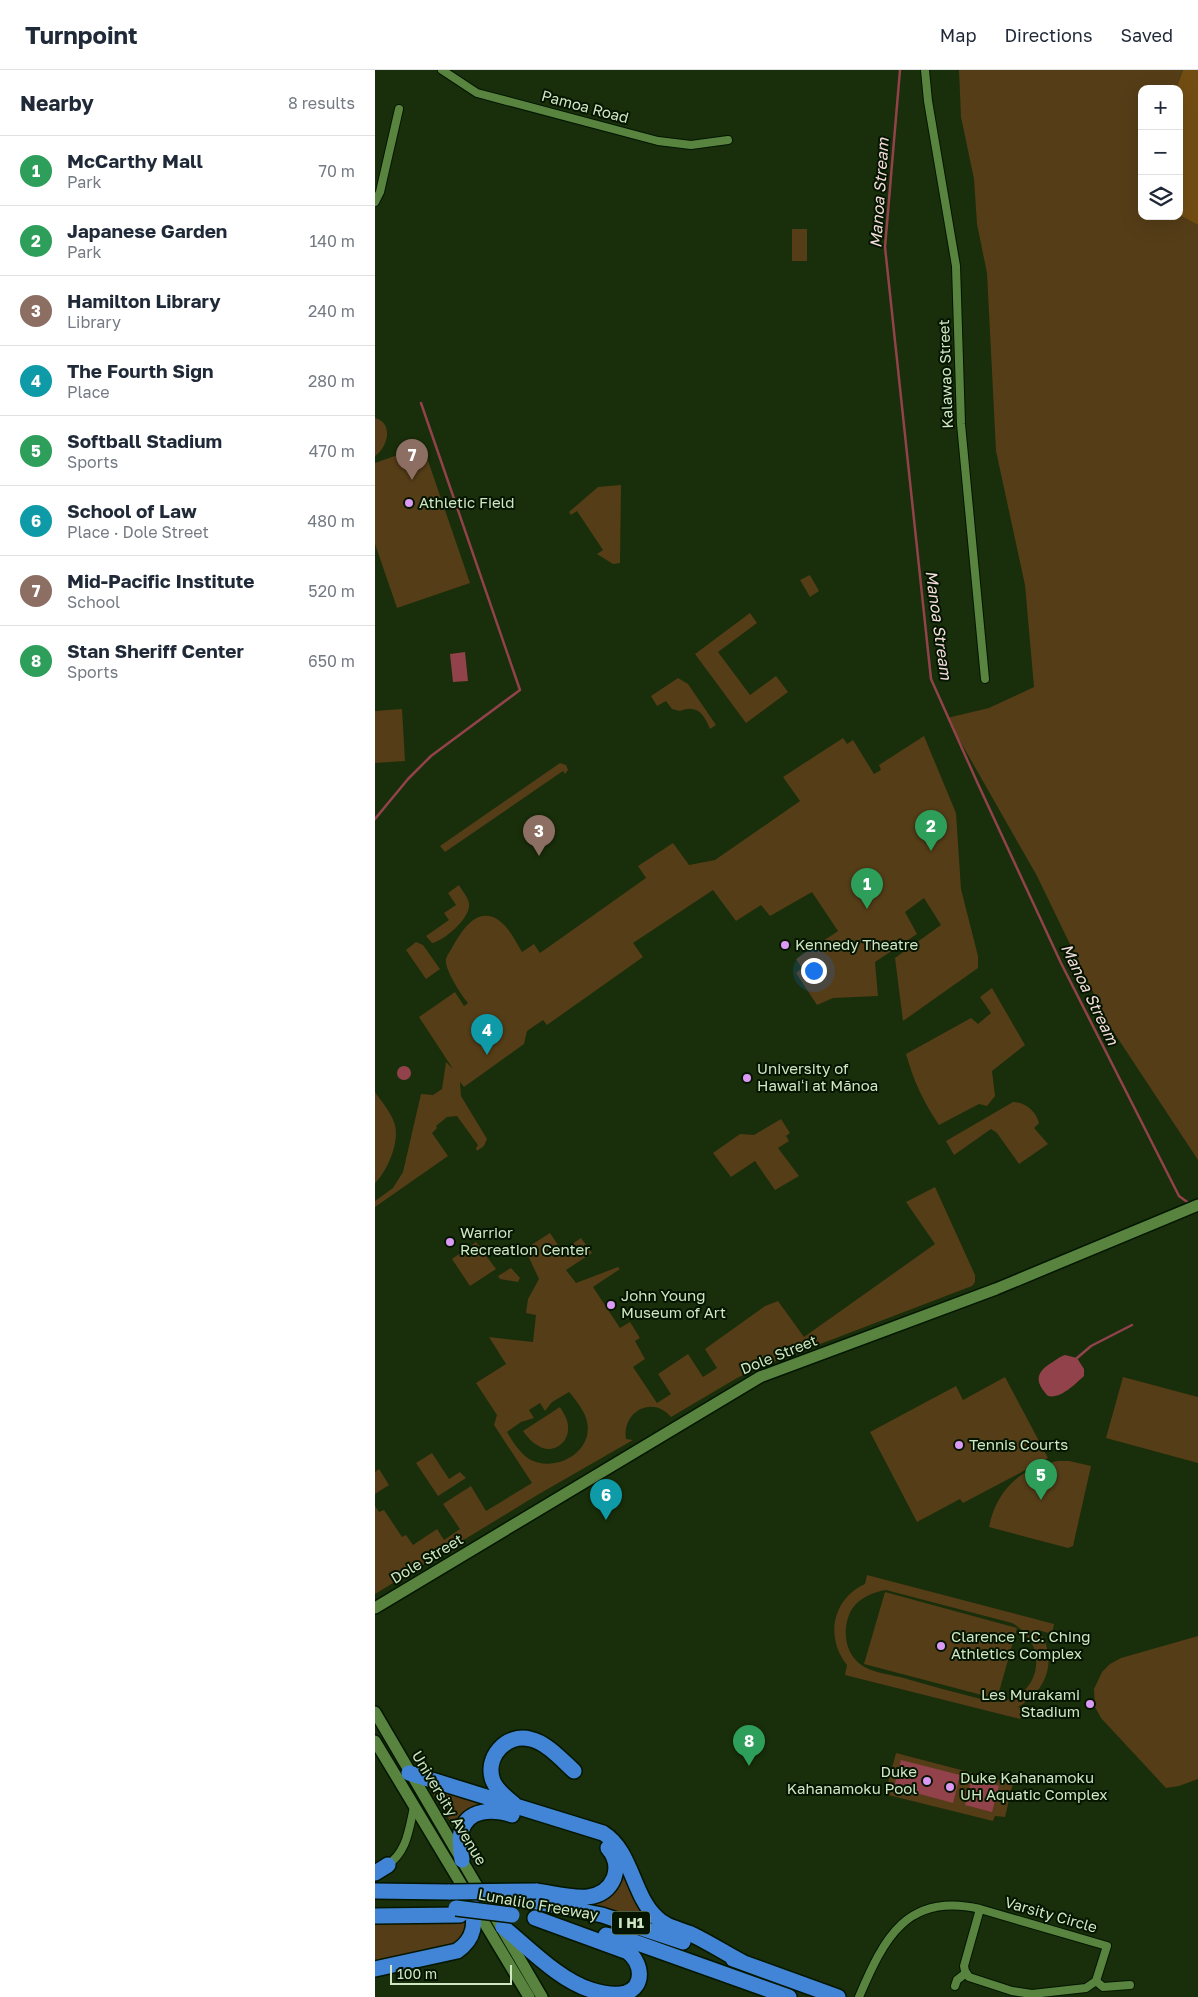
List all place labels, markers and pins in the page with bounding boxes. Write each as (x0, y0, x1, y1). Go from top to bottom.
pin: 7 (396, 439, 428, 480)
place label: Athletic Field (419, 493, 515, 511)
marker: Athletic Field (403, 497, 415, 509)
pin: 2 (915, 810, 947, 851)
pin: 3 (523, 815, 555, 856)
pin: 1 (851, 868, 883, 909)
place label: Kennedy Theatre (795, 935, 919, 953)
marker: Kennedy Theatre (779, 939, 791, 951)
pin: 4 (471, 1014, 503, 1055)
place label: University of Hawaiʻi at Mānoa (757, 1059, 878, 1094)
marker: University of Hawaiʻi at Mānoa (741, 1072, 753, 1084)
place label: Warrior Recreation Center (460, 1223, 590, 1258)
marker: Warrior Recreation Center (444, 1236, 456, 1248)
place label: John Young Museum of Art (621, 1286, 726, 1321)
marker: John Young Museum of Art (605, 1299, 617, 1311)
place label: Tennis Courts (969, 1435, 1068, 1453)
marker: Tennis Courts (953, 1439, 965, 1451)
pin: 5 (1025, 1459, 1057, 1500)
pin: 6 (590, 1479, 622, 1520)
place label: Clarence T.C. Ching Athletics Complex (951, 1627, 1090, 1662)
marker: Clarence T.C. Ching Athletics Complex (935, 1640, 947, 1652)
place label: Les Murakami Stadium (981, 1685, 1080, 1720)
marker: Les Murakami Stadium (1084, 1698, 1096, 1710)
pin: 8 (733, 1725, 765, 1766)
place label: Duke Kahanamoku Pool (787, 1762, 917, 1797)
place label: Duke Kahanamoku UH Aquatic Complex (960, 1768, 1108, 1803)
marker: Duke Kahanamoku Pool (921, 1775, 933, 1787)
marker: Duke Kahanamoku UH Aquatic Complex (944, 1781, 956, 1793)

